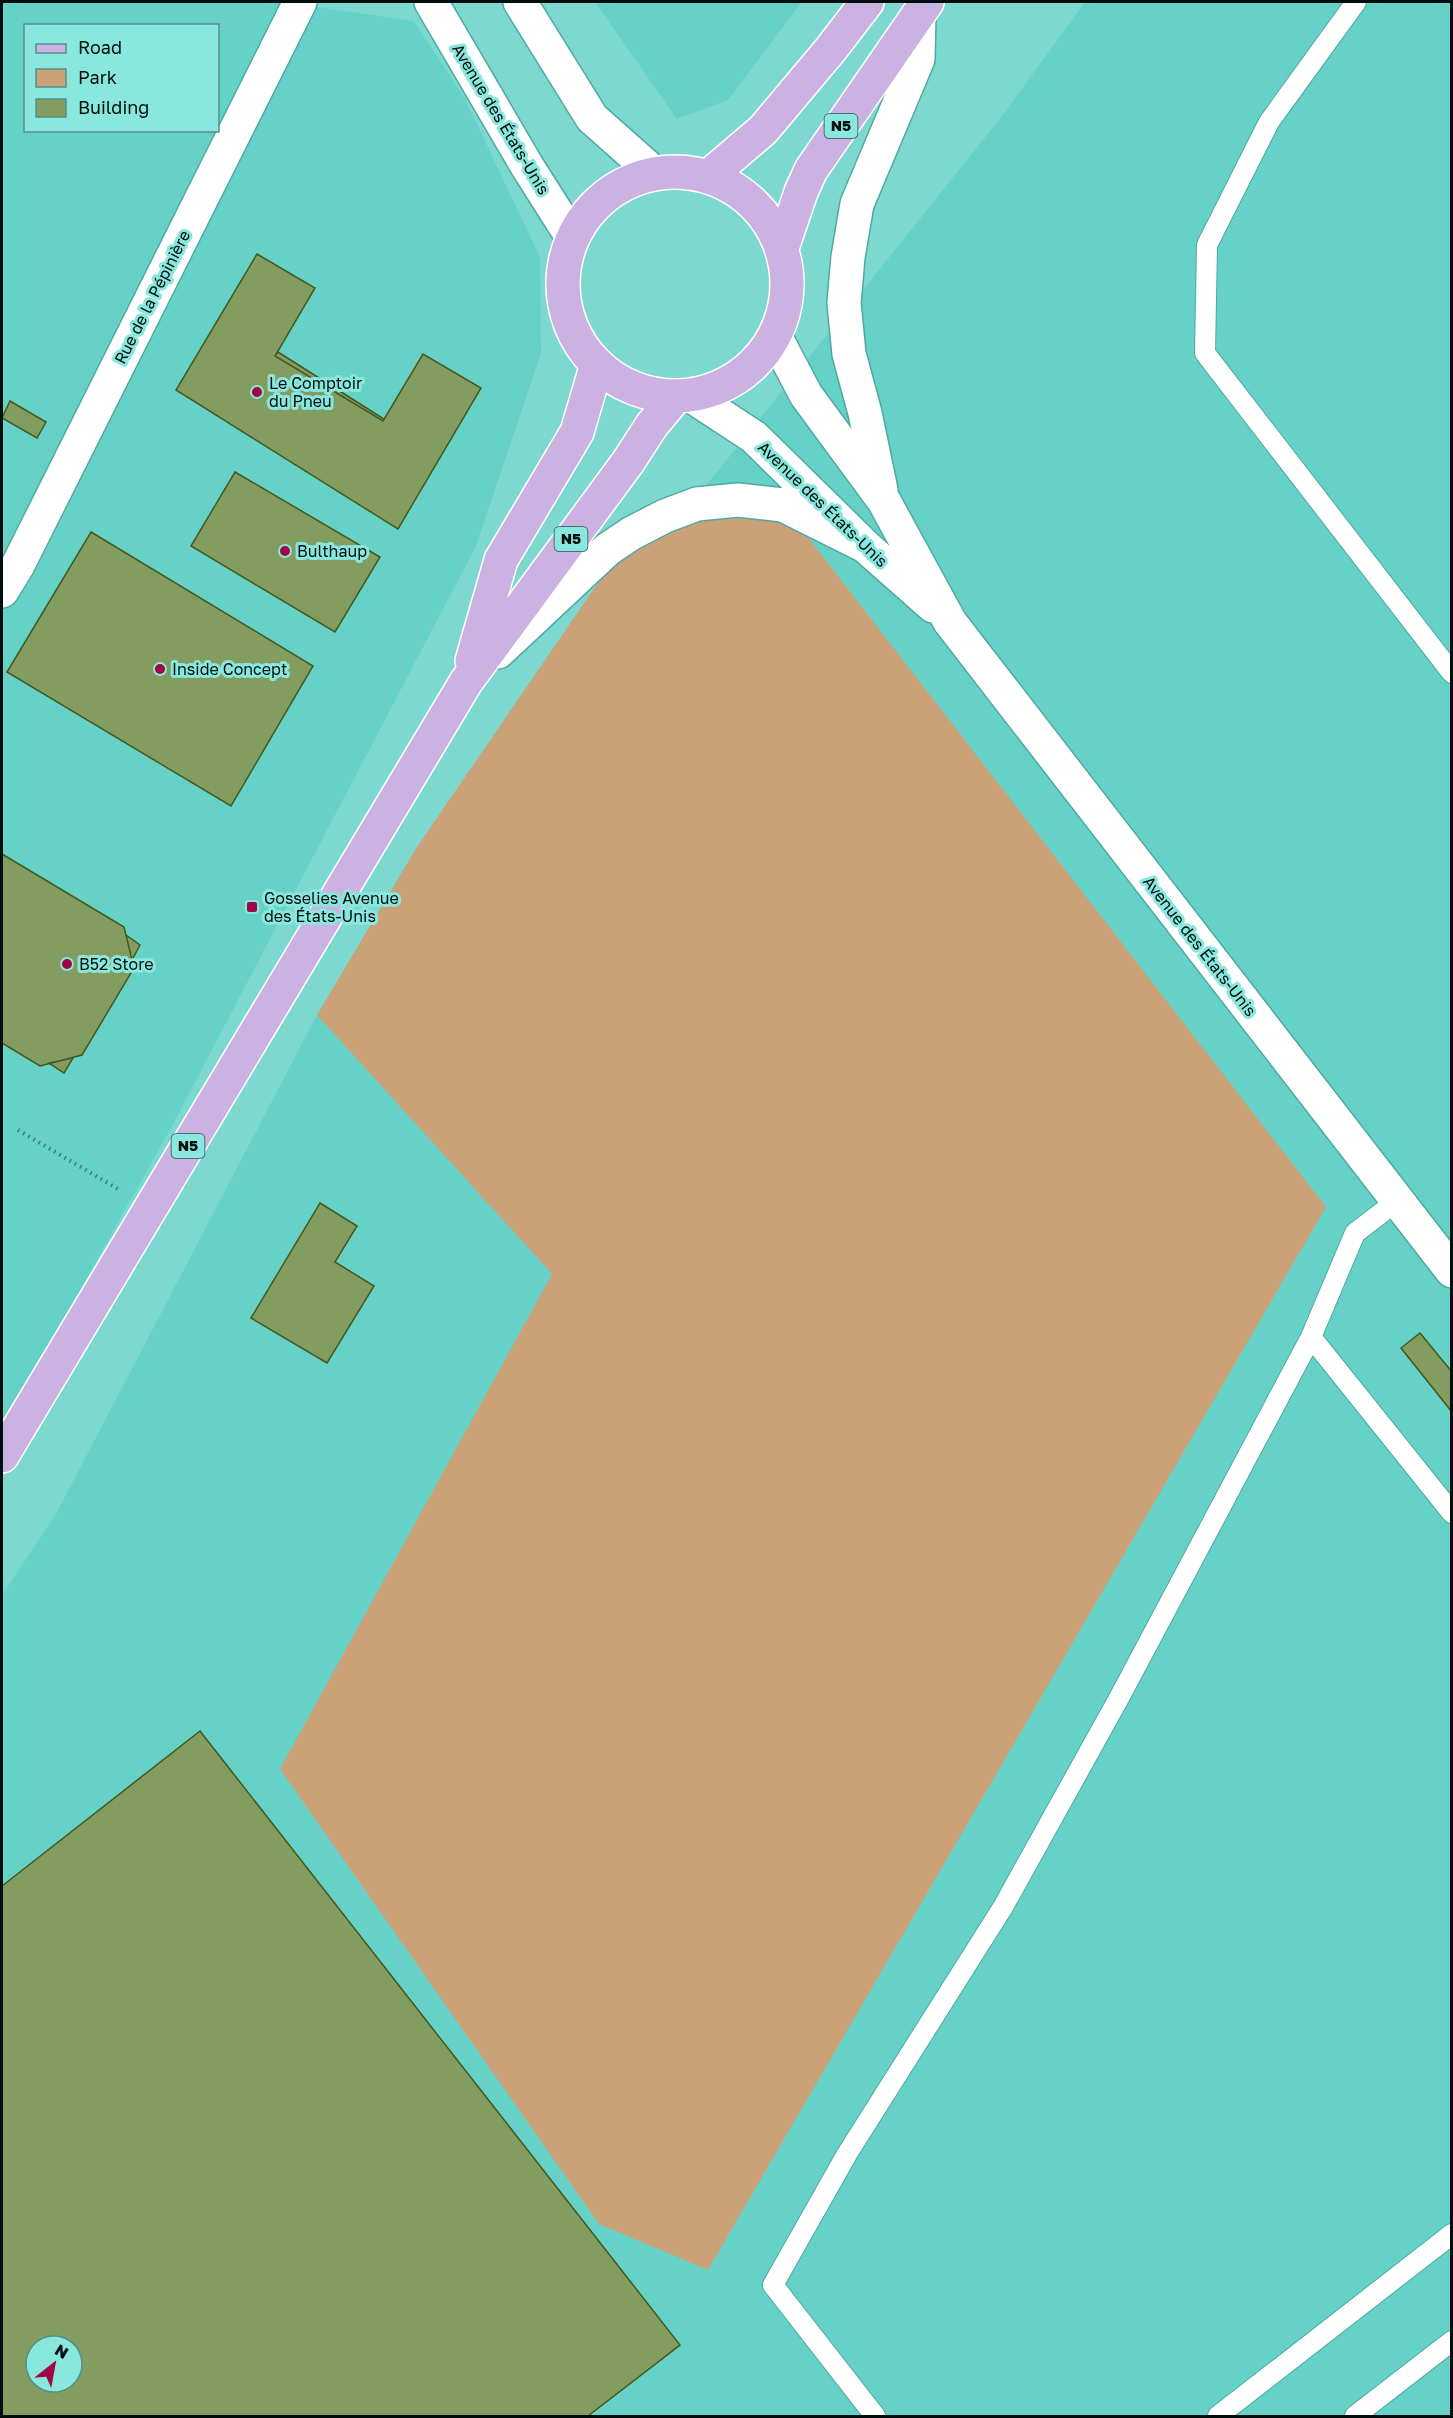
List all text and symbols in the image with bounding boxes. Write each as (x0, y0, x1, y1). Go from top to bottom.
legend (24, 24, 219, 132)
text: Road (78, 36, 122, 58)
street label: Avenue des États-Unis (448, 40, 554, 198)
text: Park (78, 66, 117, 88)
text: Building (78, 96, 149, 118)
road number: N5 (824, 114, 858, 138)
street label: Rue de la Pépinière (110, 227, 194, 367)
place label: Le Comptoir du Pneu (269, 373, 362, 411)
marker: Le Comptoir du Pneu (250, 385, 264, 399)
street label: Avenue des États-Unis (754, 437, 892, 571)
road number: N5 (554, 527, 588, 551)
place label: Bulthaup (297, 541, 367, 561)
marker: Bulthaup (278, 544, 292, 558)
place label: Inside Concept (172, 659, 287, 679)
marker: Inside Concept (153, 662, 167, 676)
street label: Avenue des États-Unis (1139, 872, 1261, 1020)
place label: Gosselies Avenue des États-Unis (264, 888, 399, 926)
marker: Gosselies Avenue des États-Unis (245, 900, 259, 914)
place label: B52 Store (79, 954, 154, 974)
marker: B52 Store (60, 957, 74, 971)
road number: N5 (172, 1134, 204, 1158)
north arrow (24, 2334, 84, 2394)
text: N (51, 2339, 72, 2363)

